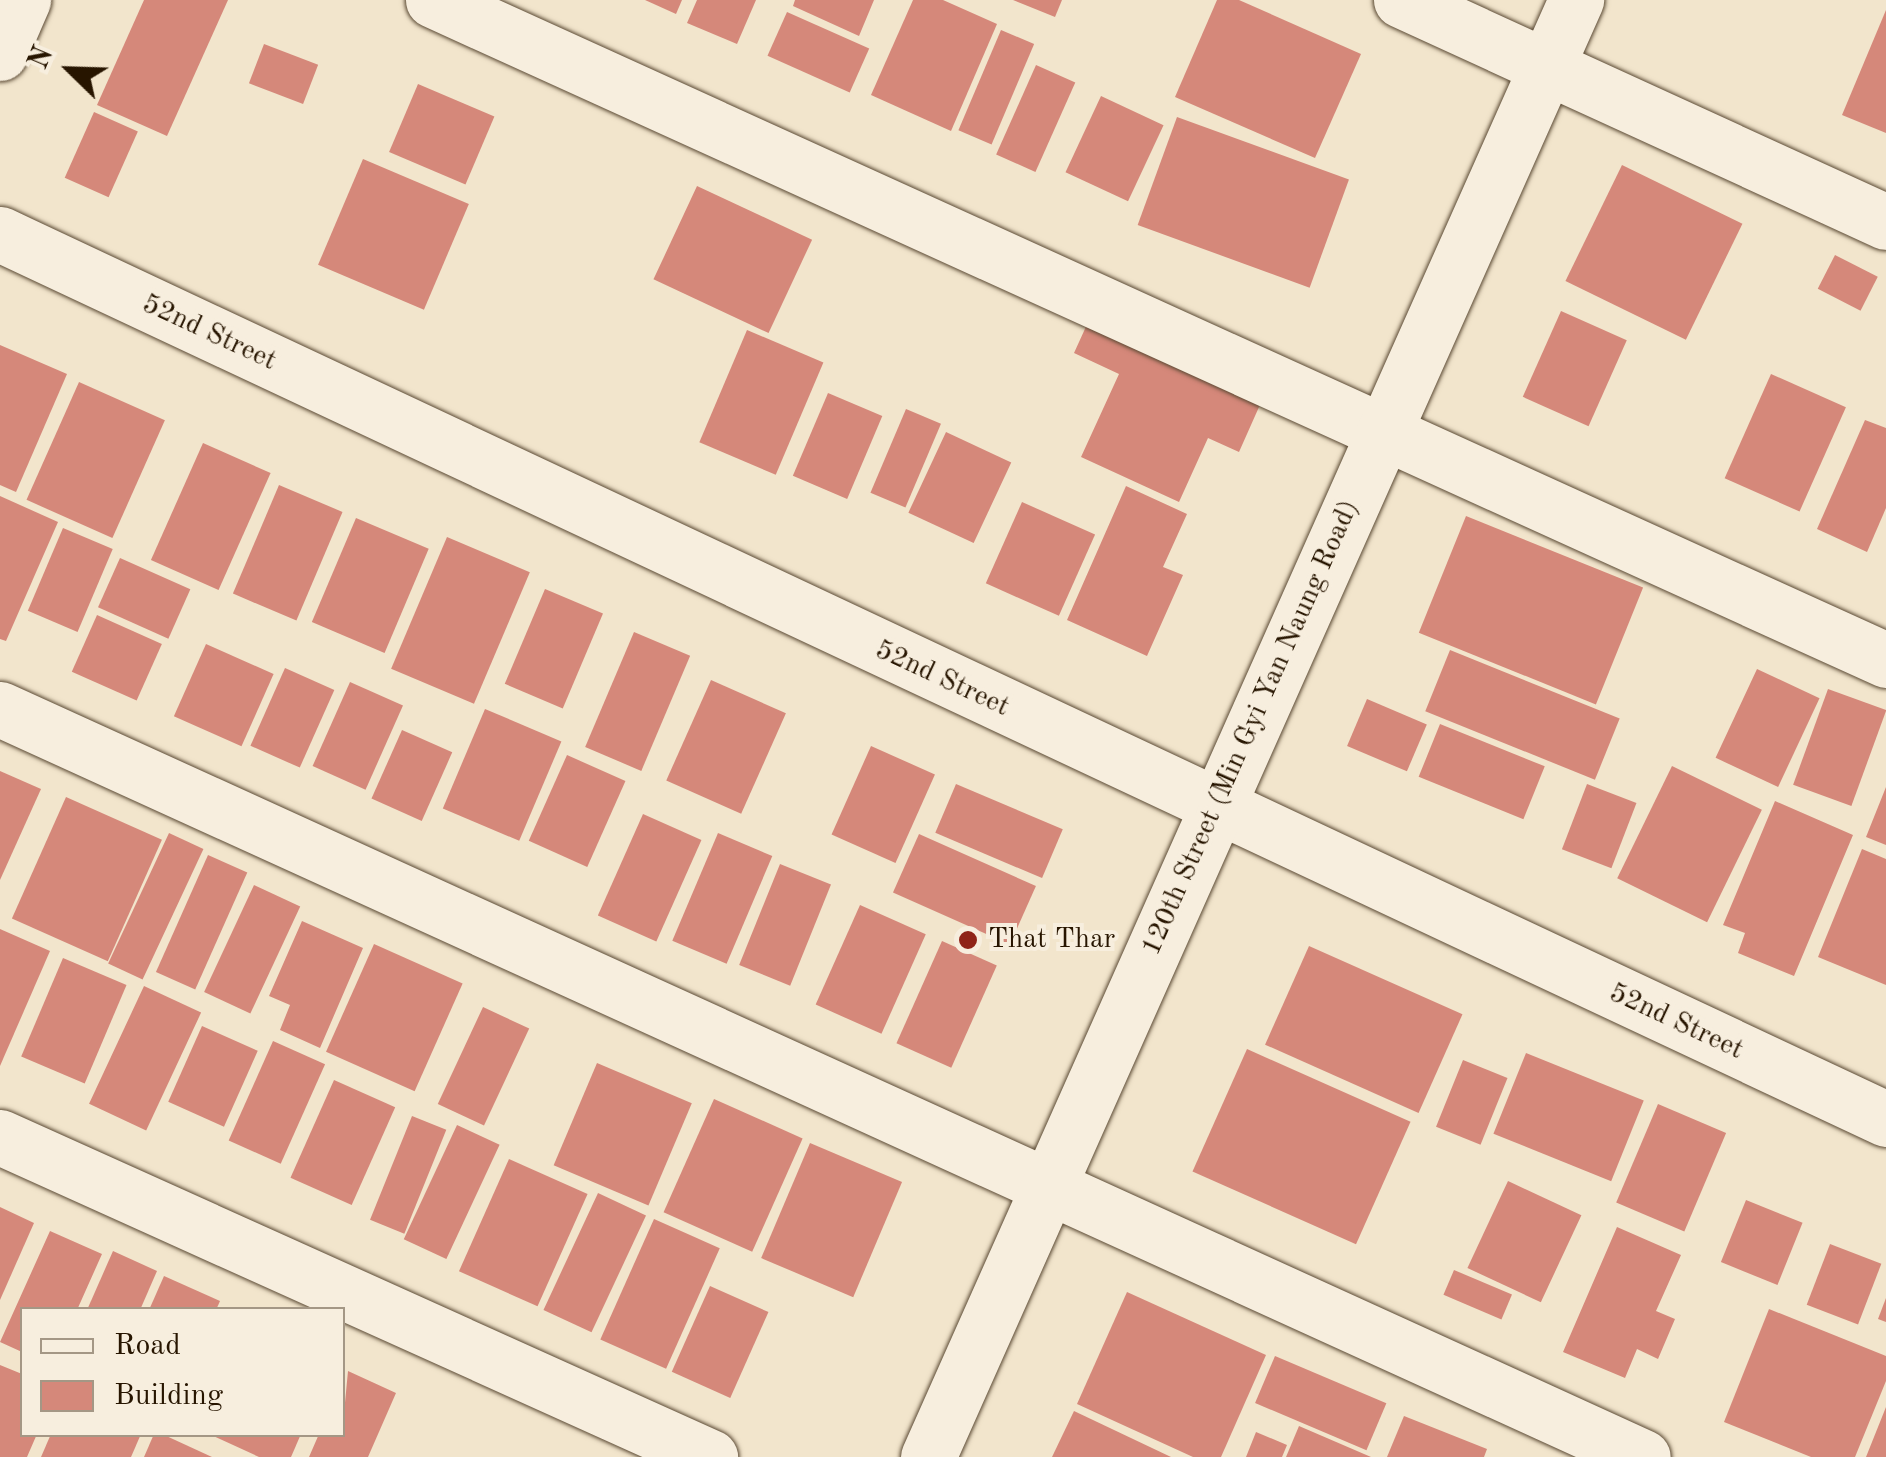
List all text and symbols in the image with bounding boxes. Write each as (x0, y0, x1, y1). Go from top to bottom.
north arrow (20, 20, 120, 120)
text: N (25, 43, 59, 74)
street label: 52nd Street (137, 287, 281, 379)
street label: 120th Street (Min Gyi Yan Naung Road) (1135, 495, 1367, 961)
street label: 52nd Street (870, 633, 1014, 725)
place label: That Thar (988, 923, 1115, 957)
marker: That Thar (957, 929, 979, 951)
street label: 52nd Street (1604, 976, 1748, 1068)
legend (20, 1307, 345, 1437)
text: Road (114, 1331, 181, 1361)
text: Building (114, 1381, 223, 1411)

